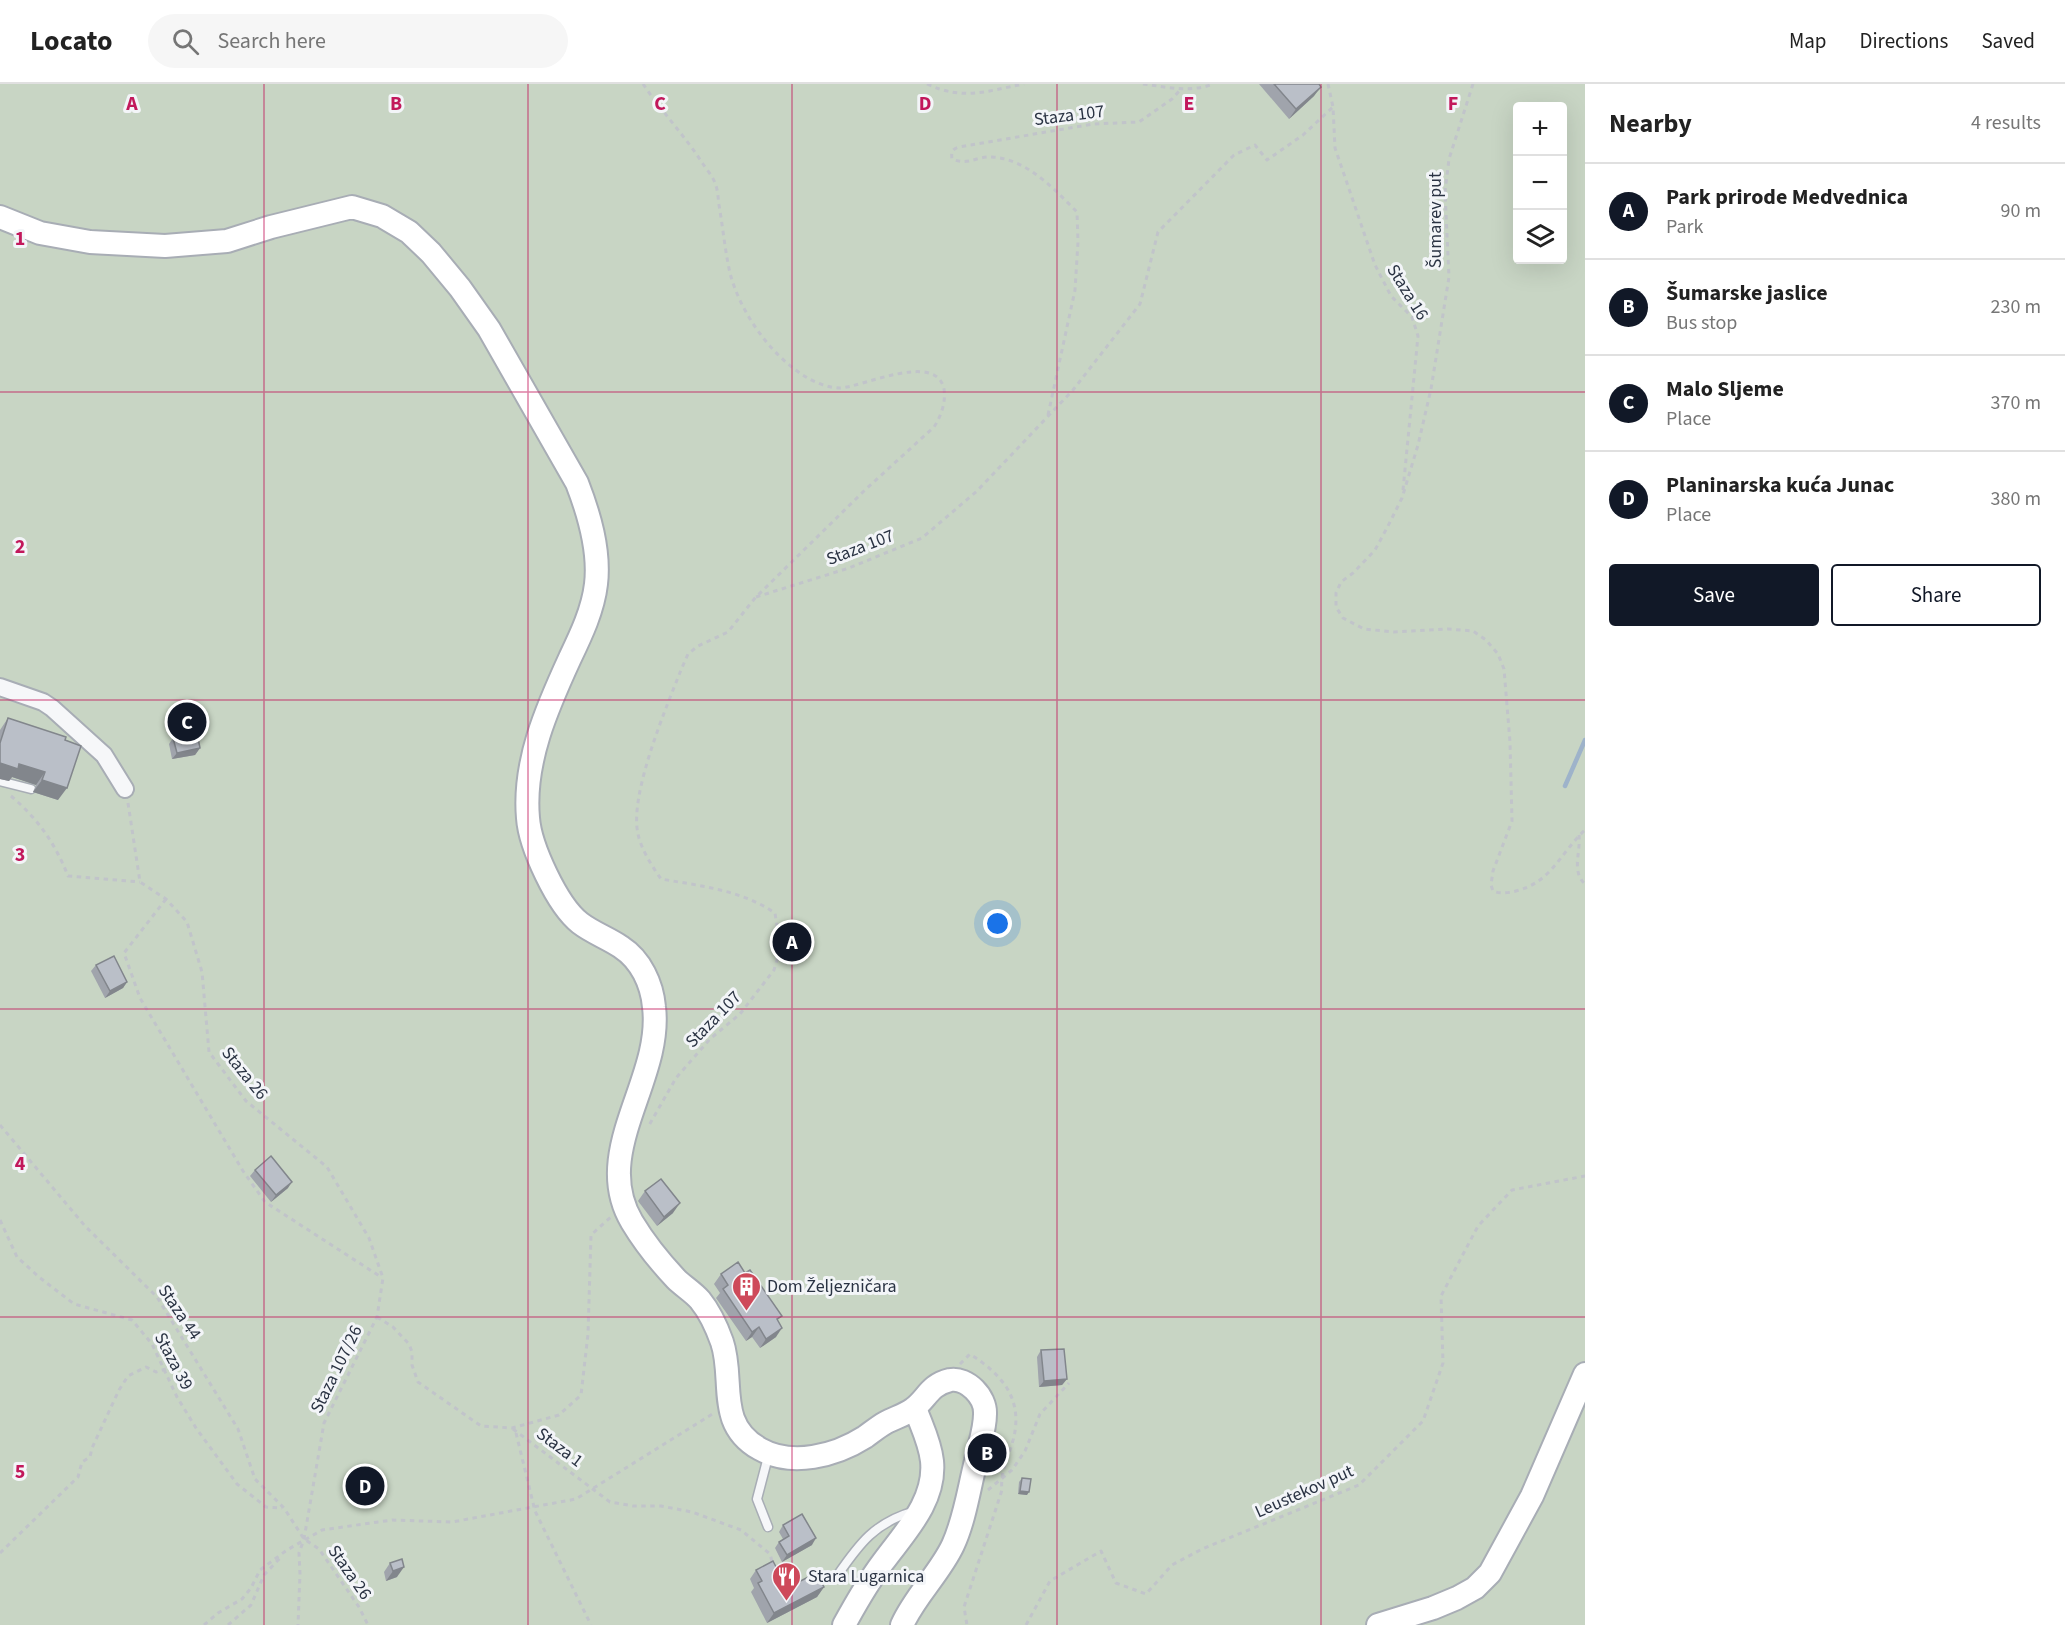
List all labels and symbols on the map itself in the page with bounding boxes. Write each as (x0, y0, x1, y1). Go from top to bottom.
text: A (125, 90, 138, 118)
text: B (390, 90, 402, 118)
text: C (654, 90, 666, 118)
text: D (919, 90, 931, 118)
text: E (1184, 90, 1194, 118)
text: F (1448, 90, 1458, 118)
street label: Staza 107 (1032, 99, 1106, 132)
street label: Šumarev put (1423, 172, 1448, 268)
text: 1 (15, 225, 25, 253)
street label: Staza 16 (1381, 259, 1435, 325)
street label: Staza 107 (823, 523, 898, 572)
text: 2 (15, 533, 25, 561)
pin: C (168, 700, 207, 744)
text: 3 (15, 841, 25, 869)
your location (983, 909, 1012, 938)
pin: A (772, 920, 812, 964)
street label: Staza 107 (680, 985, 747, 1053)
street label: Staza 26 (215, 1041, 274, 1105)
text: 4 (15, 1150, 26, 1178)
building icon: Dom Željezničara (730, 1270, 762, 1312)
place label: Dom Željezničara (767, 1274, 897, 1299)
street label: Staza 44 (152, 1280, 207, 1345)
street label: Staza 107/26 (304, 1321, 369, 1417)
street label: Staza 39 (148, 1328, 199, 1394)
street label: Staza 1 (531, 1422, 588, 1473)
pin: B (968, 1430, 1006, 1476)
text: 5 (15, 1458, 25, 1486)
street label: Leustekov put (1251, 1459, 1357, 1524)
pin: D (346, 1464, 385, 1508)
street label: Staza 26 (322, 1540, 378, 1605)
restaurant icon: Stara Lugarnica (771, 1560, 803, 1602)
place label: Stara Lugarnica (808, 1564, 924, 1589)

